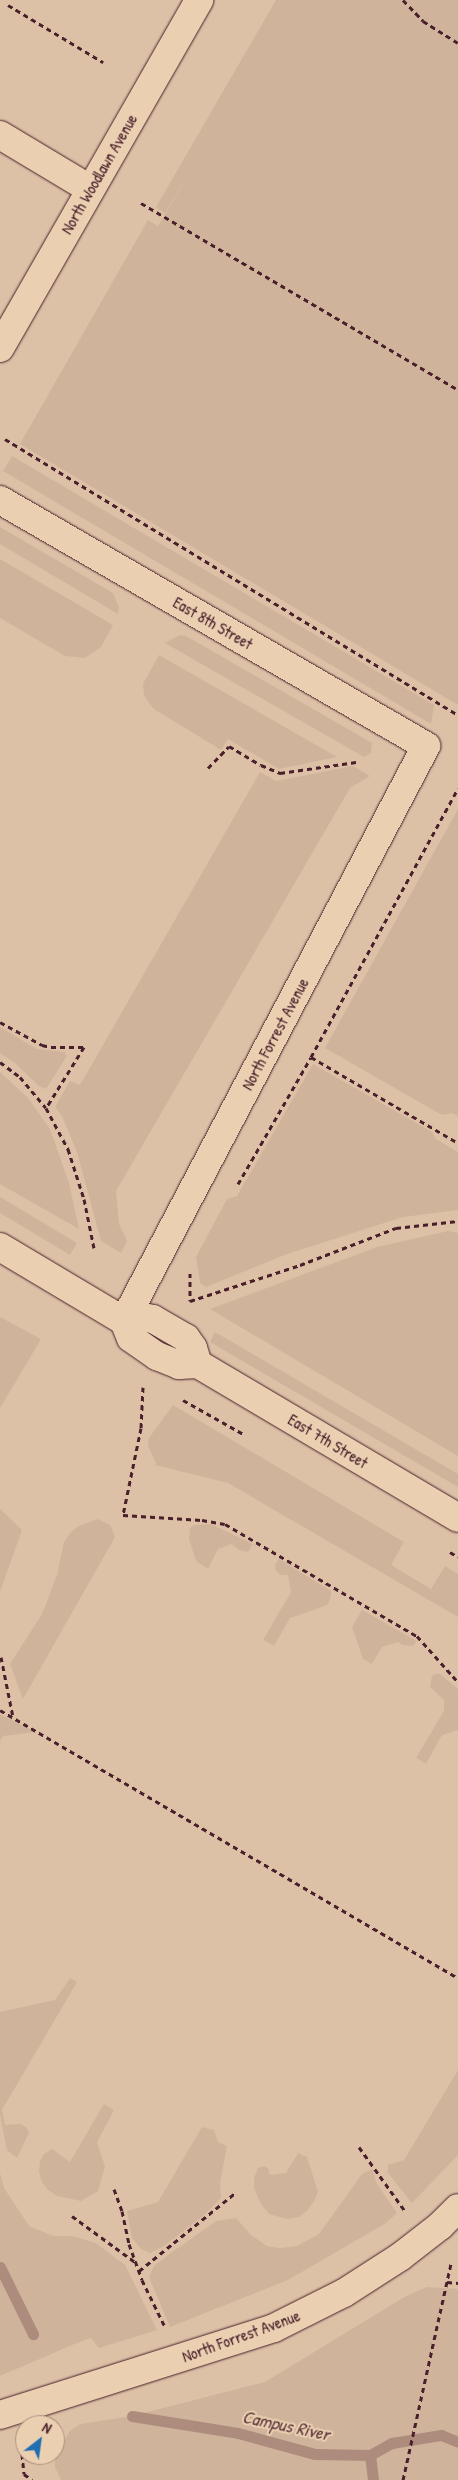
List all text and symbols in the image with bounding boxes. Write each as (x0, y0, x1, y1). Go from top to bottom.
street label: North Woodlawn Avenue (57, 111, 141, 237)
street label: East 8th Street (170, 592, 256, 654)
street label: North Forrest Avenue (237, 975, 313, 1093)
street label: East 7th Street (285, 1410, 371, 1472)
street label: North Forrest Avenue (179, 2306, 303, 2366)
water label: Campus River (240, 2406, 332, 2446)
north arrow (15, 2415, 65, 2465)
text: N (39, 2417, 55, 2438)

